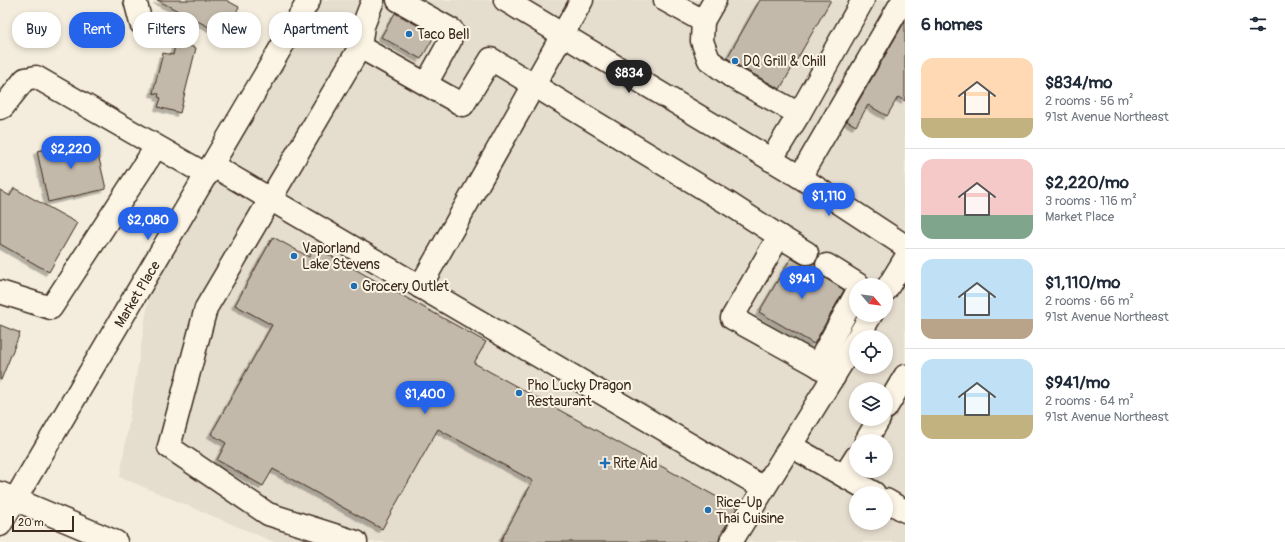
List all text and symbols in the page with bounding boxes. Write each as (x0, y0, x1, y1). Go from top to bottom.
chip: Buy (12, 12, 61, 48)
chip: Rent (69, 12, 125, 48)
chip: Filters (133, 12, 199, 48)
chip: New (207, 12, 261, 48)
chip: Apartment (269, 12, 362, 48)
icon: filters (1247, 13, 1269, 35)
text: 6 homes (921, 14, 982, 35)
place label: Taco Bell (417, 26, 470, 43)
marker: Taco Bell (404, 29, 414, 39)
place label: DQ Grill & Chill (743, 53, 826, 70)
marker: DQ Grill & Chill (730, 56, 740, 66)
pin: $834 (605, 60, 653, 94)
text: $834 (615, 65, 643, 81)
text: $834/mo (1045, 72, 1112, 93)
icon: home (953, 74, 1001, 122)
text: 2 rooms · 56 m² (1045, 93, 1133, 109)
text: 91st Avenue Northeast (1045, 109, 1169, 125)
pin: $2,220 (38, 136, 104, 170)
text: $2,220 (50, 141, 92, 157)
text: $2,220/mo (1045, 172, 1129, 193)
icon: home (953, 175, 1001, 223)
pin: $1,110 (796, 183, 862, 217)
text: $1,110 (812, 188, 846, 204)
text: 3 rooms · 116 m² (1045, 193, 1137, 209)
pin: $2,080 (115, 207, 181, 241)
text: Market Place (1045, 209, 1114, 225)
text: $2,080 (127, 212, 169, 228)
place label: Vaporland Lake Stevens (302, 240, 380, 273)
marker: Vaporland Lake Stevens (289, 251, 299, 261)
street label: Market Place (111, 258, 164, 331)
pin: $941 (778, 266, 826, 300)
text: $941 (789, 271, 815, 287)
text: $1,110/mo (1045, 272, 1120, 293)
icon: home (953, 275, 1001, 323)
place label: Grocery Outlet (362, 278, 449, 295)
north arrow (849, 278, 893, 322)
map controls (849, 278, 893, 530)
marker: Grocery Outlet (349, 281, 359, 291)
text: 2 rooms · 66 m² (1045, 293, 1134, 309)
text: 91st Avenue Northeast (1045, 309, 1169, 325)
button: locate (849, 330, 893, 374)
text: $941/mo (1045, 372, 1110, 393)
icon: home (953, 375, 1001, 423)
place label: Pho Lucky Dragon Restaurant (527, 377, 631, 410)
pin: $1,400 (392, 381, 458, 415)
button: layers (849, 382, 893, 426)
text: $1,400 (405, 386, 445, 402)
marker: Pho Lucky Dragon Restaurant (514, 388, 524, 398)
text: 2 rooms · 64 m² (1045, 393, 1134, 409)
text: 91st Avenue Northeast (1045, 409, 1169, 425)
button: + (849, 434, 893, 478)
place label: Rite Aid (613, 455, 658, 472)
marker: Rite Aid (600, 458, 610, 468)
button: − (849, 486, 893, 530)
place label: Rice-Up Thai Cuisine (716, 494, 784, 527)
marker: Rice-Up Thai Cuisine (703, 505, 713, 515)
scale bar (12, 514, 74, 533)
text: 20 m (18, 516, 44, 529)

